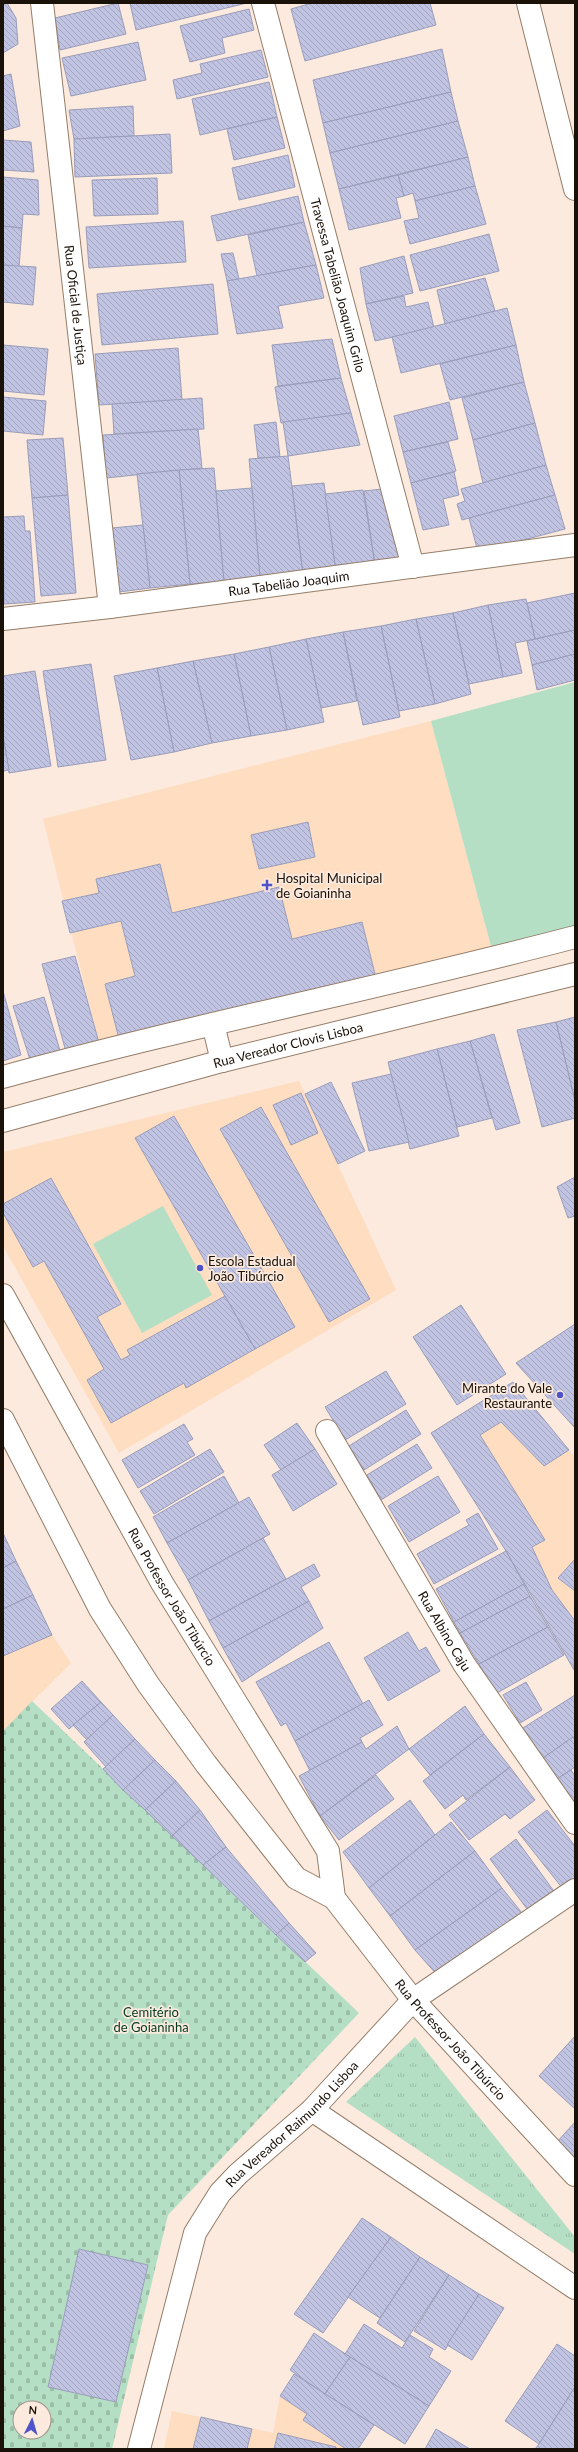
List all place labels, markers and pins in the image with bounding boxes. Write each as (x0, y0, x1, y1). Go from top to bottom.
place label: Hospital Municipal de Goianinha (276, 870, 382, 901)
marker: Hospital Municipal de Goianinha (261, 879, 273, 891)
place label: Escola Estadual João Tibúrcio (208, 1253, 296, 1284)
marker: Escola Estadual João Tibúrcio (195, 1263, 205, 1273)
place label: Mirante do Vale Restaurante (462, 1380, 552, 1411)
marker: Mirante do Vale Restaurante (555, 1390, 565, 1400)

